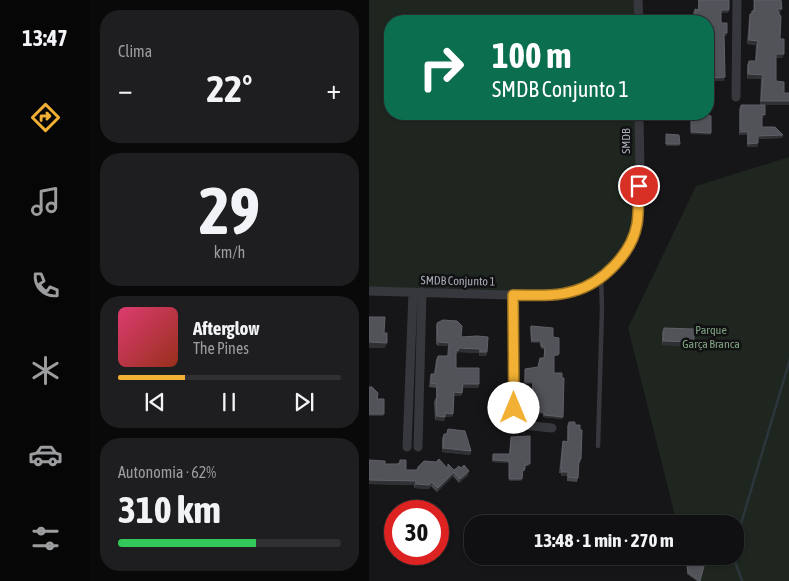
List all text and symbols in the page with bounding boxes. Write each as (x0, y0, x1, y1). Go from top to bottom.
text: 13:47 (22, 25, 68, 51)
icon: right (409, 35, 474, 100)
text: 100 m (492, 35, 571, 75)
text: Clima (118, 42, 152, 60)
text: 22° (206, 67, 253, 110)
text: − (118, 73, 133, 105)
text: + (326, 73, 341, 105)
text: SMDB Conjunto 1 (492, 76, 629, 102)
icon: directions (28, 100, 63, 135)
street label: SMDB (619, 128, 633, 154)
pin (618, 165, 660, 207)
icon: arrive (625, 172, 653, 200)
text: 29 (199, 173, 260, 248)
icon: music (28, 184, 63, 219)
text: km/h (214, 243, 245, 261)
icon: phone (28, 268, 63, 303)
street label: SMDB Conjunto 1 (421, 273, 496, 289)
text: Afterglow (193, 317, 260, 339)
park label: Parque Garça Branca (682, 323, 740, 351)
text: The Pines (193, 339, 249, 357)
icon: climate (28, 353, 63, 388)
position arrow (487, 381, 539, 433)
icon: previous (141, 388, 169, 416)
icon: pause (215, 388, 243, 416)
icon: next (290, 388, 318, 416)
icon: car (28, 437, 63, 472)
text: Autonomia · 62% (118, 463, 216, 481)
text: 310 km (118, 488, 221, 531)
speed limit sign: 30 (384, 500, 449, 565)
icon: filters (28, 521, 63, 556)
text: 13:48 · 1 min · 270 m (534, 529, 674, 551)

